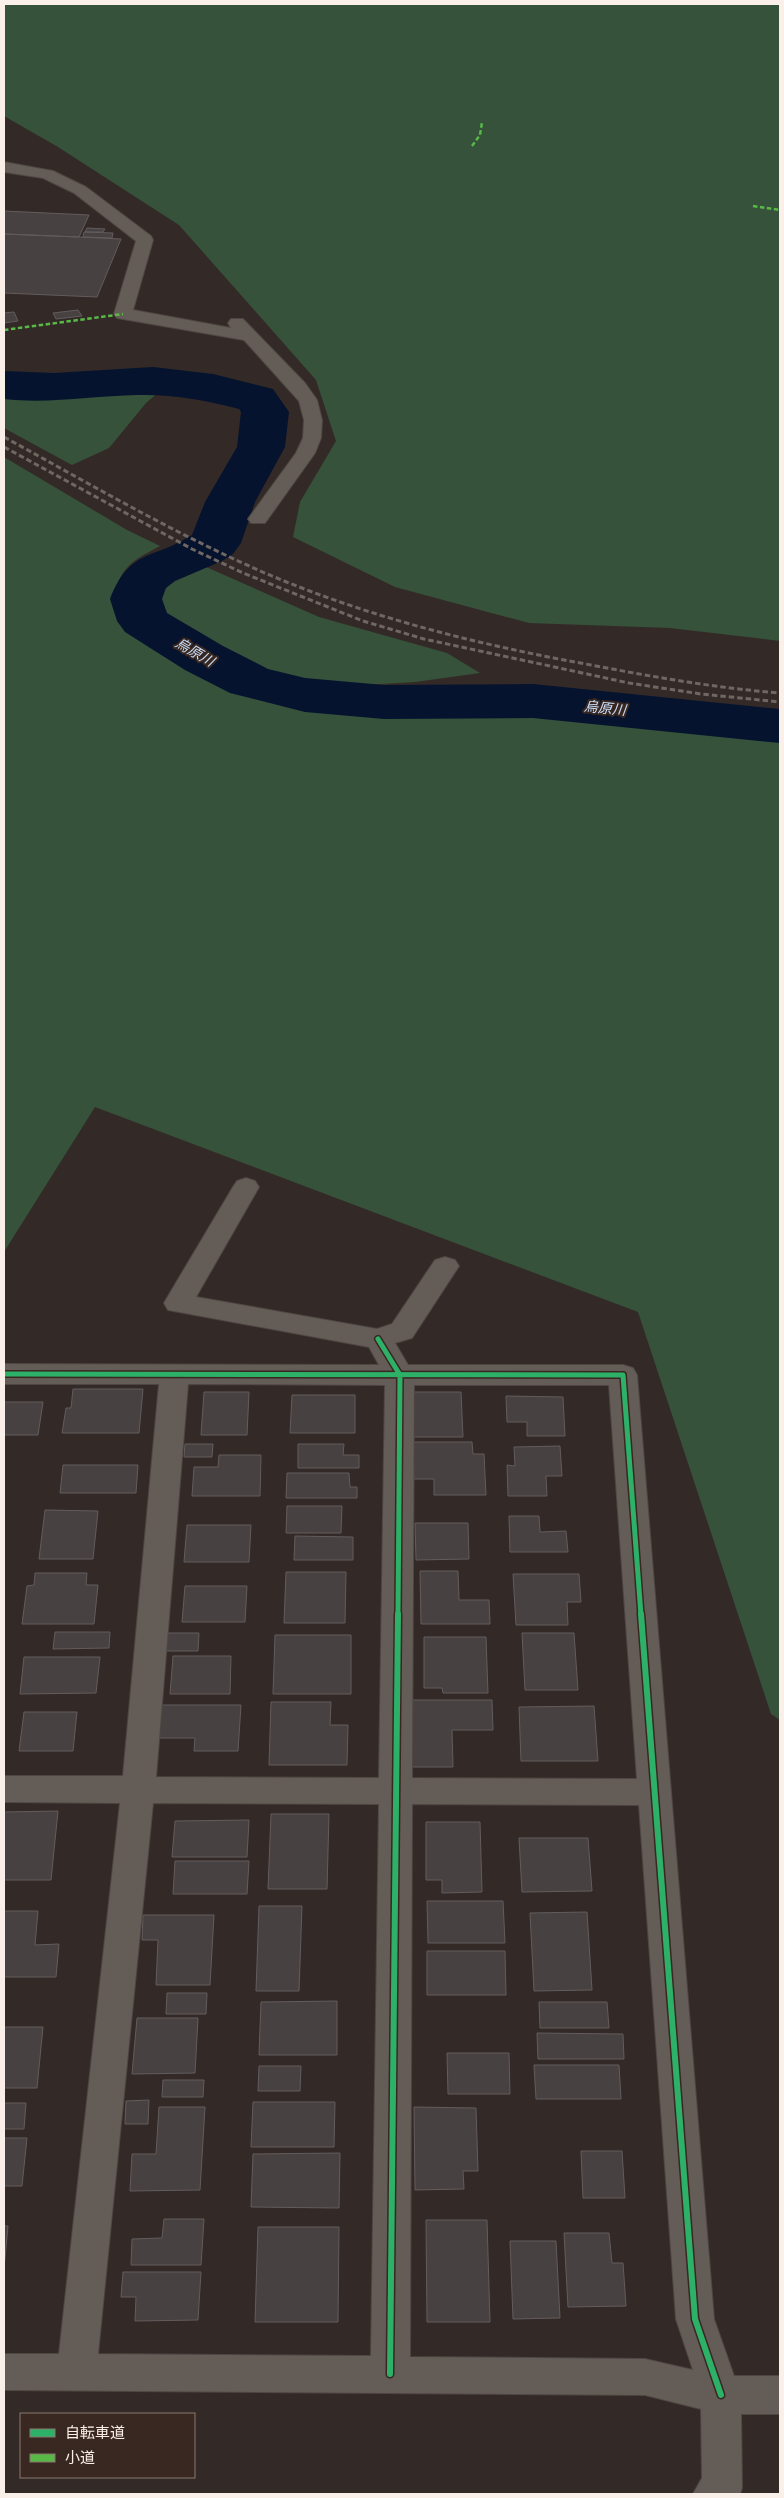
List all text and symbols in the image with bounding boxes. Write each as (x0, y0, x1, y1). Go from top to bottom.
water label: 烏原川 (172, 633, 220, 672)
water label: 烏原川 (583, 696, 629, 720)
legend (20, 2413, 195, 2478)
text: 自転車道 (65, 2422, 125, 2443)
text: 小道 (65, 2447, 95, 2468)

